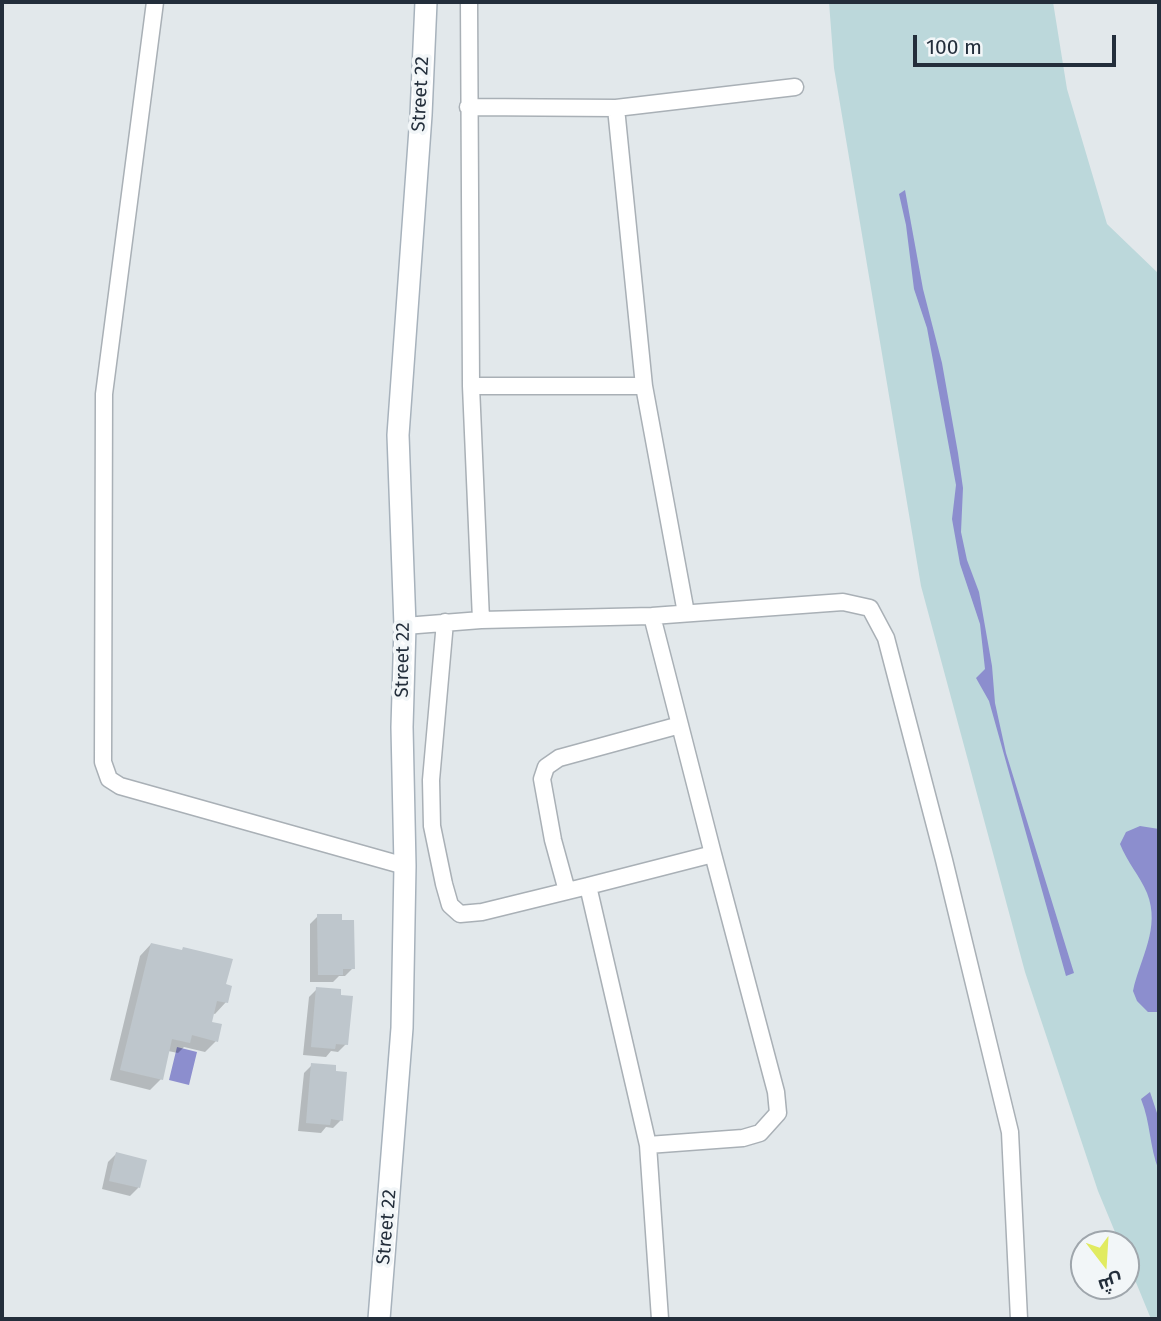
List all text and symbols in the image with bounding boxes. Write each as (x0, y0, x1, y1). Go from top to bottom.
scale bar (916, 21, 1119, 65)
text: 100 m (926, 34, 982, 60)
street label: Street 22 (408, 56, 434, 132)
street label: Street 22 (391, 622, 415, 698)
street label: Street 22 (372, 1188, 402, 1266)
north arrow (1070, 1230, 1140, 1300)
text: ش (1096, 1269, 1126, 1298)

